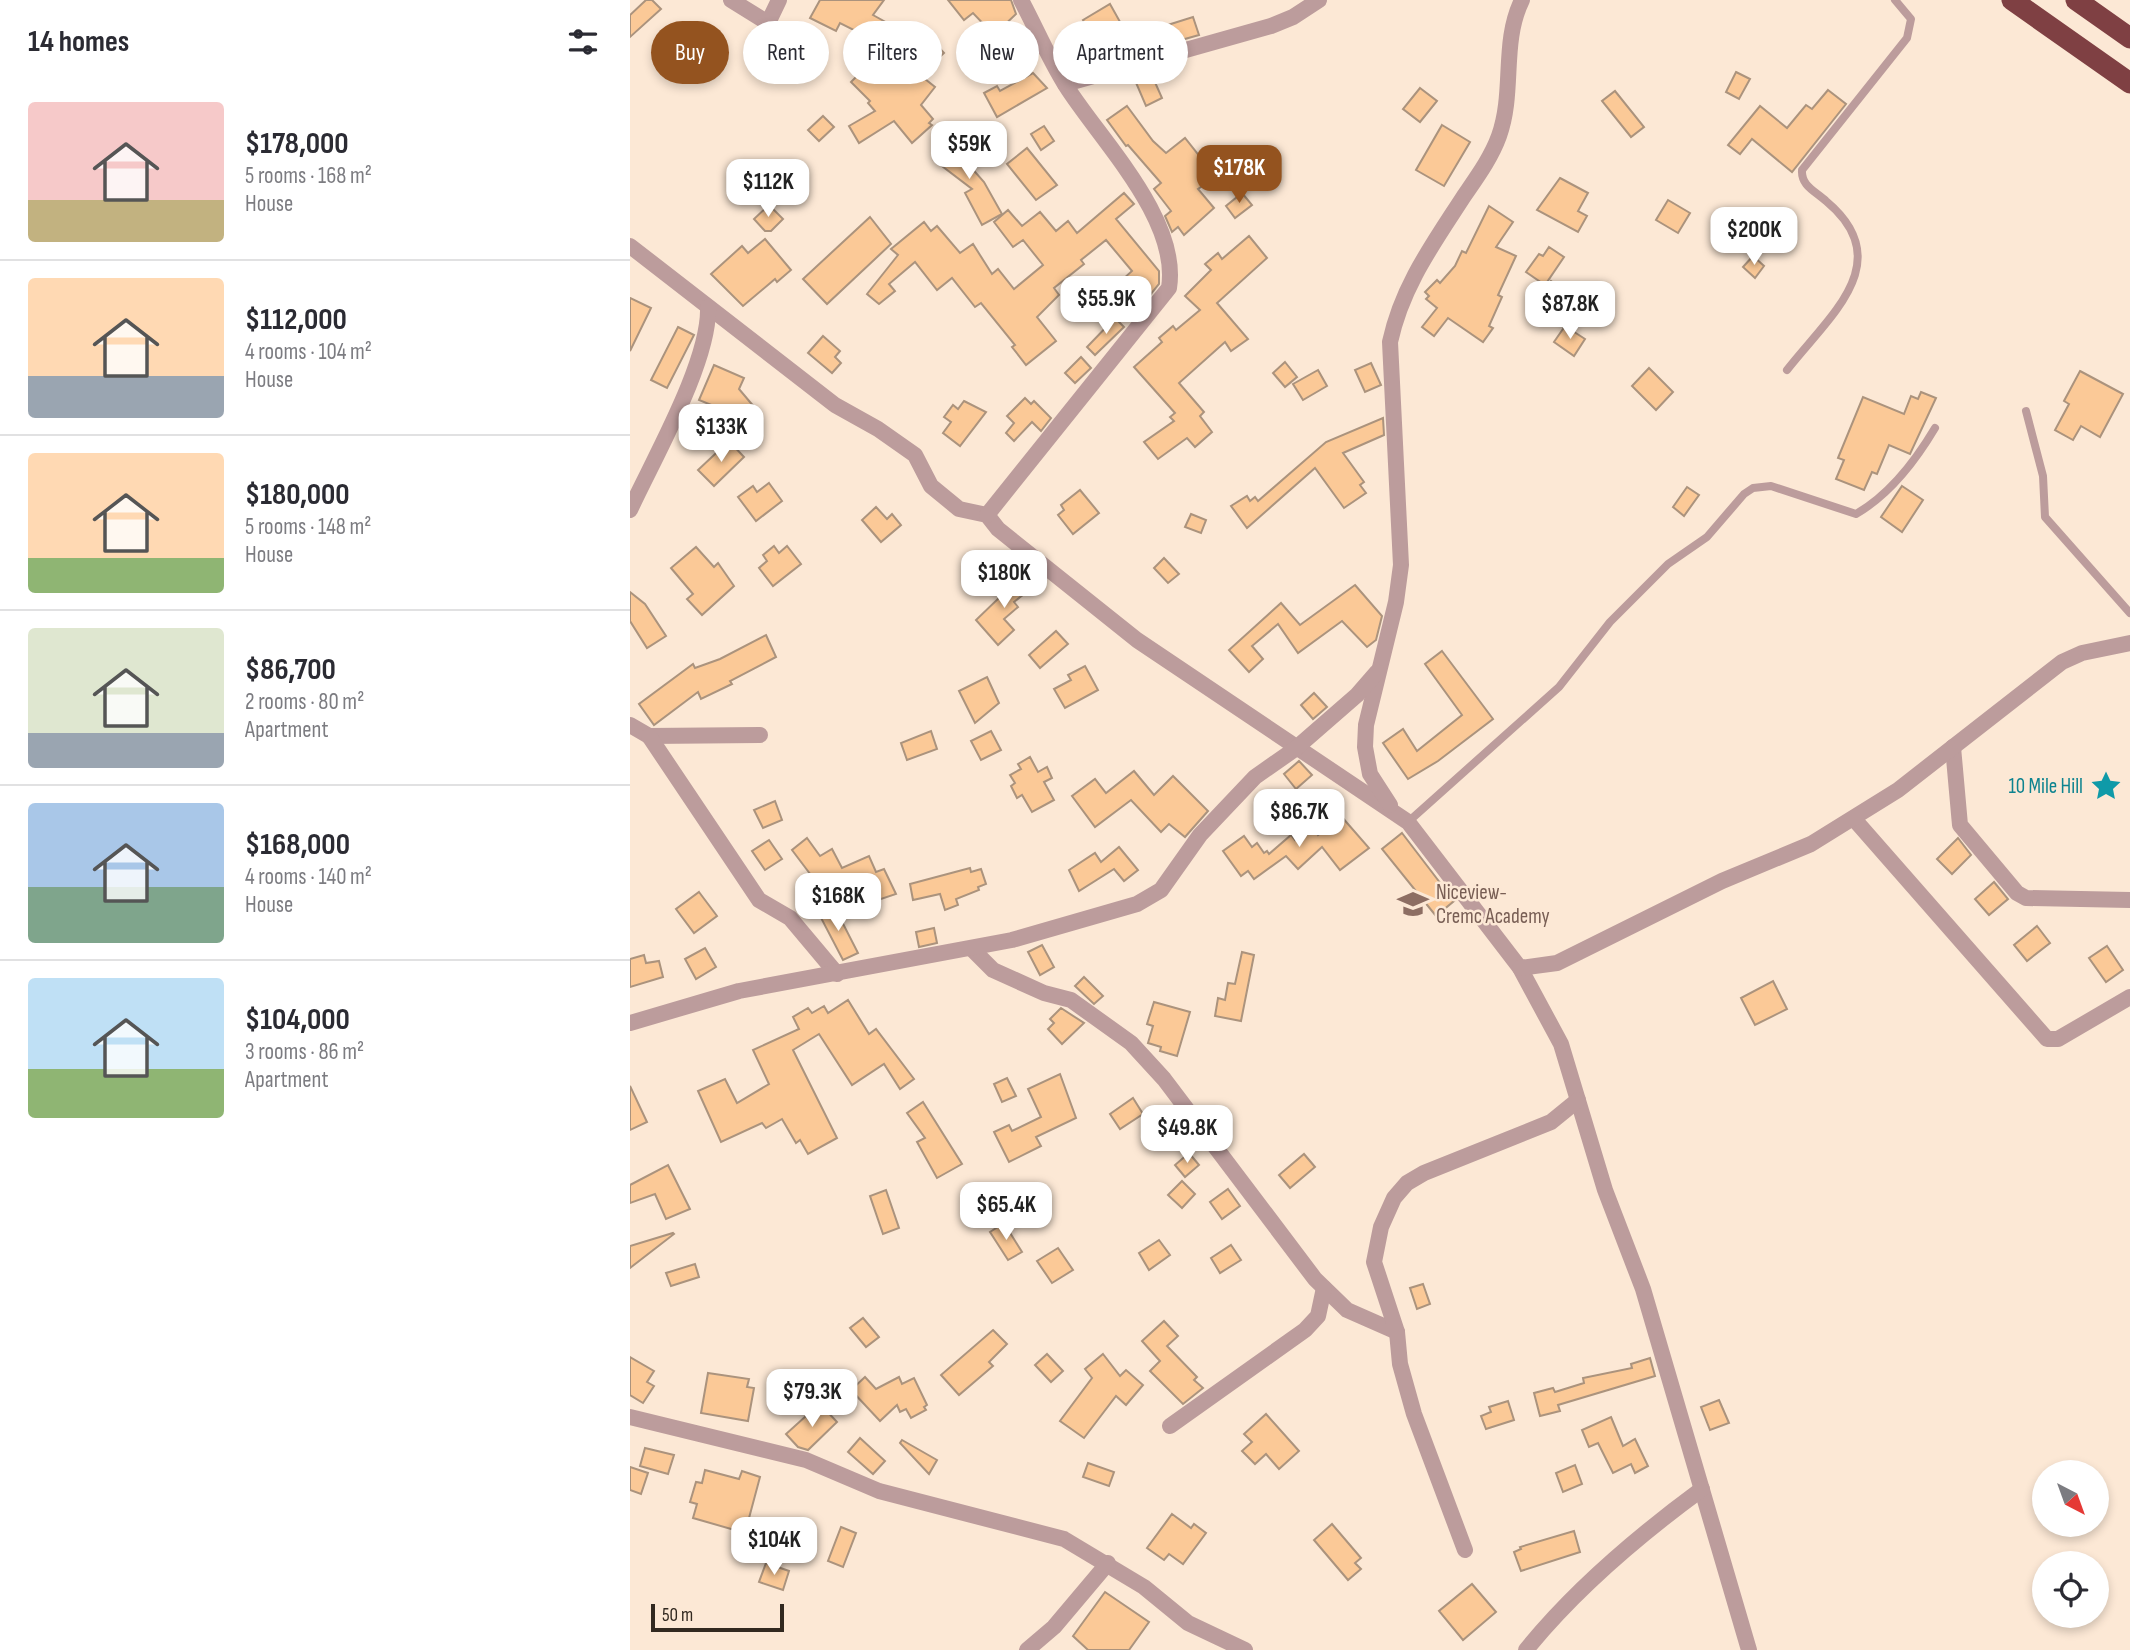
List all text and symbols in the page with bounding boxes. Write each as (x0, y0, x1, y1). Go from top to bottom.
chip: Buy (651, 21, 729, 84)
chip: Rent (743, 21, 829, 84)
chip: Filters (843, 21, 942, 84)
chip: New (956, 21, 1039, 84)
chip: Apartment (1053, 21, 1188, 84)
icon: filters (564, 23, 602, 61)
text: 14 homes (28, 24, 129, 60)
pin: $59K (928, 122, 1010, 181)
text: $178,000 (245, 126, 349, 162)
icon: home (84, 130, 168, 214)
text: $59K (947, 130, 991, 158)
pin: $178K (1190, 146, 1288, 205)
text: $178K (1213, 154, 1265, 182)
pin: $112K (719, 160, 817, 219)
text: 5 rooms · 168 m² (245, 162, 372, 190)
text: $112K (742, 168, 794, 196)
text: House (245, 190, 293, 218)
pin: $200K (1705, 208, 1803, 267)
text: $200K (1726, 216, 1782, 244)
pin: $55.9K (1049, 276, 1163, 336)
pin: $87.8K (1513, 282, 1627, 341)
text: $55.9K (1076, 285, 1136, 313)
text: $87.8K (1541, 290, 1599, 318)
text: $112,000 (245, 302, 347, 338)
icon: home (84, 306, 168, 390)
text: 4 rooms · 104 m² (245, 338, 372, 366)
text: House (245, 366, 293, 394)
pin: $133K (672, 405, 770, 464)
text: $133K (695, 413, 747, 441)
text: $180,000 (245, 477, 350, 513)
icon: home (84, 481, 168, 565)
text: 5 rooms · 148 m² (245, 513, 372, 541)
text: House (245, 541, 293, 569)
pin: $180K (955, 550, 1053, 610)
text: $180K (977, 559, 1031, 587)
text: $86,700 (245, 652, 336, 688)
icon: home (84, 656, 168, 740)
text: 2 rooms · 80 m² (245, 688, 364, 716)
text: Apartment (245, 716, 329, 744)
place icon: 10 Mile Hill (2089, 769, 2123, 803)
place label: 10 Mile Hill (2008, 774, 2083, 799)
pin: $86.7K (1242, 790, 1356, 849)
text: $86.7K (1270, 798, 1329, 826)
text: $168,000 (245, 827, 350, 863)
icon: home (84, 831, 168, 915)
text: 4 rooms · 140 m² (245, 863, 372, 891)
pin: $168K (789, 874, 887, 933)
place label: Niceview- Cremc Academy (1436, 880, 1550, 929)
text: $168K (811, 882, 865, 910)
school or university icon: Niceview- Cremc Academy (1396, 887, 1430, 921)
text: House (245, 891, 293, 919)
text: $104,000 (245, 1002, 350, 1038)
icon: home (84, 1006, 168, 1090)
text: 3 rooms · 86 m² (245, 1038, 364, 1066)
text: Apartment (245, 1066, 329, 1094)
pin: $49.8K (1130, 1106, 1244, 1165)
text: $49.8K (1157, 1114, 1217, 1142)
pin: $65.4K (949, 1182, 1063, 1242)
text: $65.4K (976, 1191, 1036, 1219)
pin: $79.3K (755, 1370, 869, 1429)
text: $79.3K (782, 1378, 842, 1406)
north arrow (2032, 1460, 2109, 1536)
map controls (2032, 1460, 2109, 1628)
pin: $104K (725, 1518, 823, 1577)
text: $104K (747, 1526, 801, 1554)
button: locate (2032, 1551, 2109, 1628)
scale bar (651, 1601, 784, 1633)
text: 50 m (662, 1604, 693, 1627)

